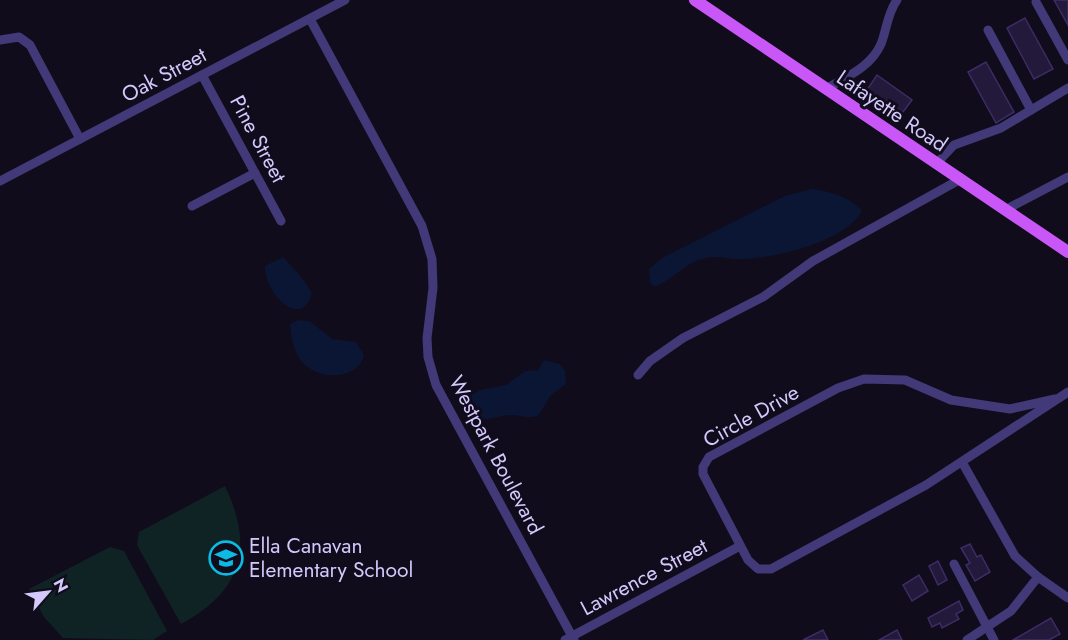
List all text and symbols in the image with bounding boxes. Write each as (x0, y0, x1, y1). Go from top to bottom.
street label: Oak Street (116, 40, 212, 110)
street label: Lafayette Road (831, 63, 953, 159)
street label: Pine Street (222, 90, 294, 188)
street label: Westpark Boulevard (441, 370, 551, 540)
street label: Circle Drive (698, 377, 805, 455)
place label: Ella Canavan Elementary School (249, 531, 413, 585)
street label: Lawrence Street (575, 531, 713, 623)
school or university icon: Ella Canavan Elementary School (208, 540, 244, 576)
north arrow (18, 562, 78, 622)
text: N (48, 574, 74, 596)

